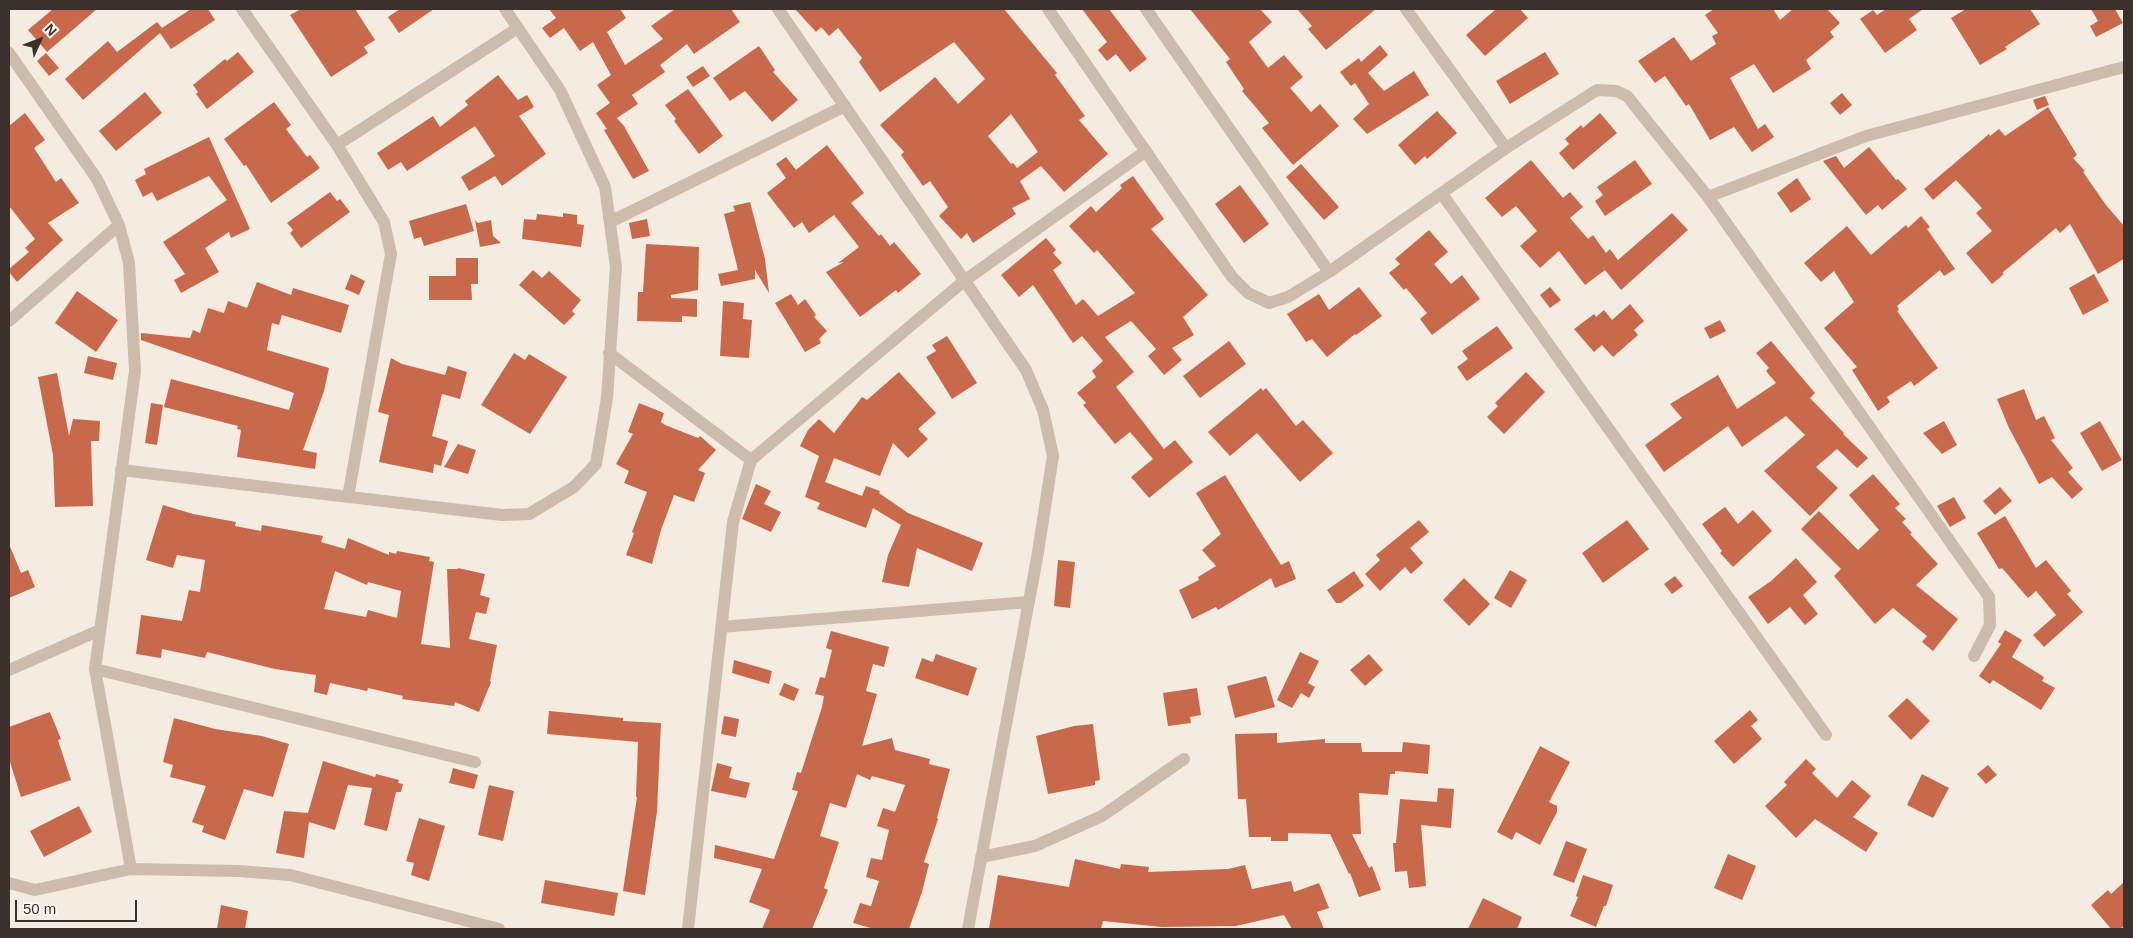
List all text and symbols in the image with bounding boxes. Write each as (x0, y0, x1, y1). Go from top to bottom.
north arrow (15, 15, 65, 65)
text: N (42, 21, 60, 39)
scale bar (18, 890, 140, 922)
text: 50 m (23, 900, 56, 917)

